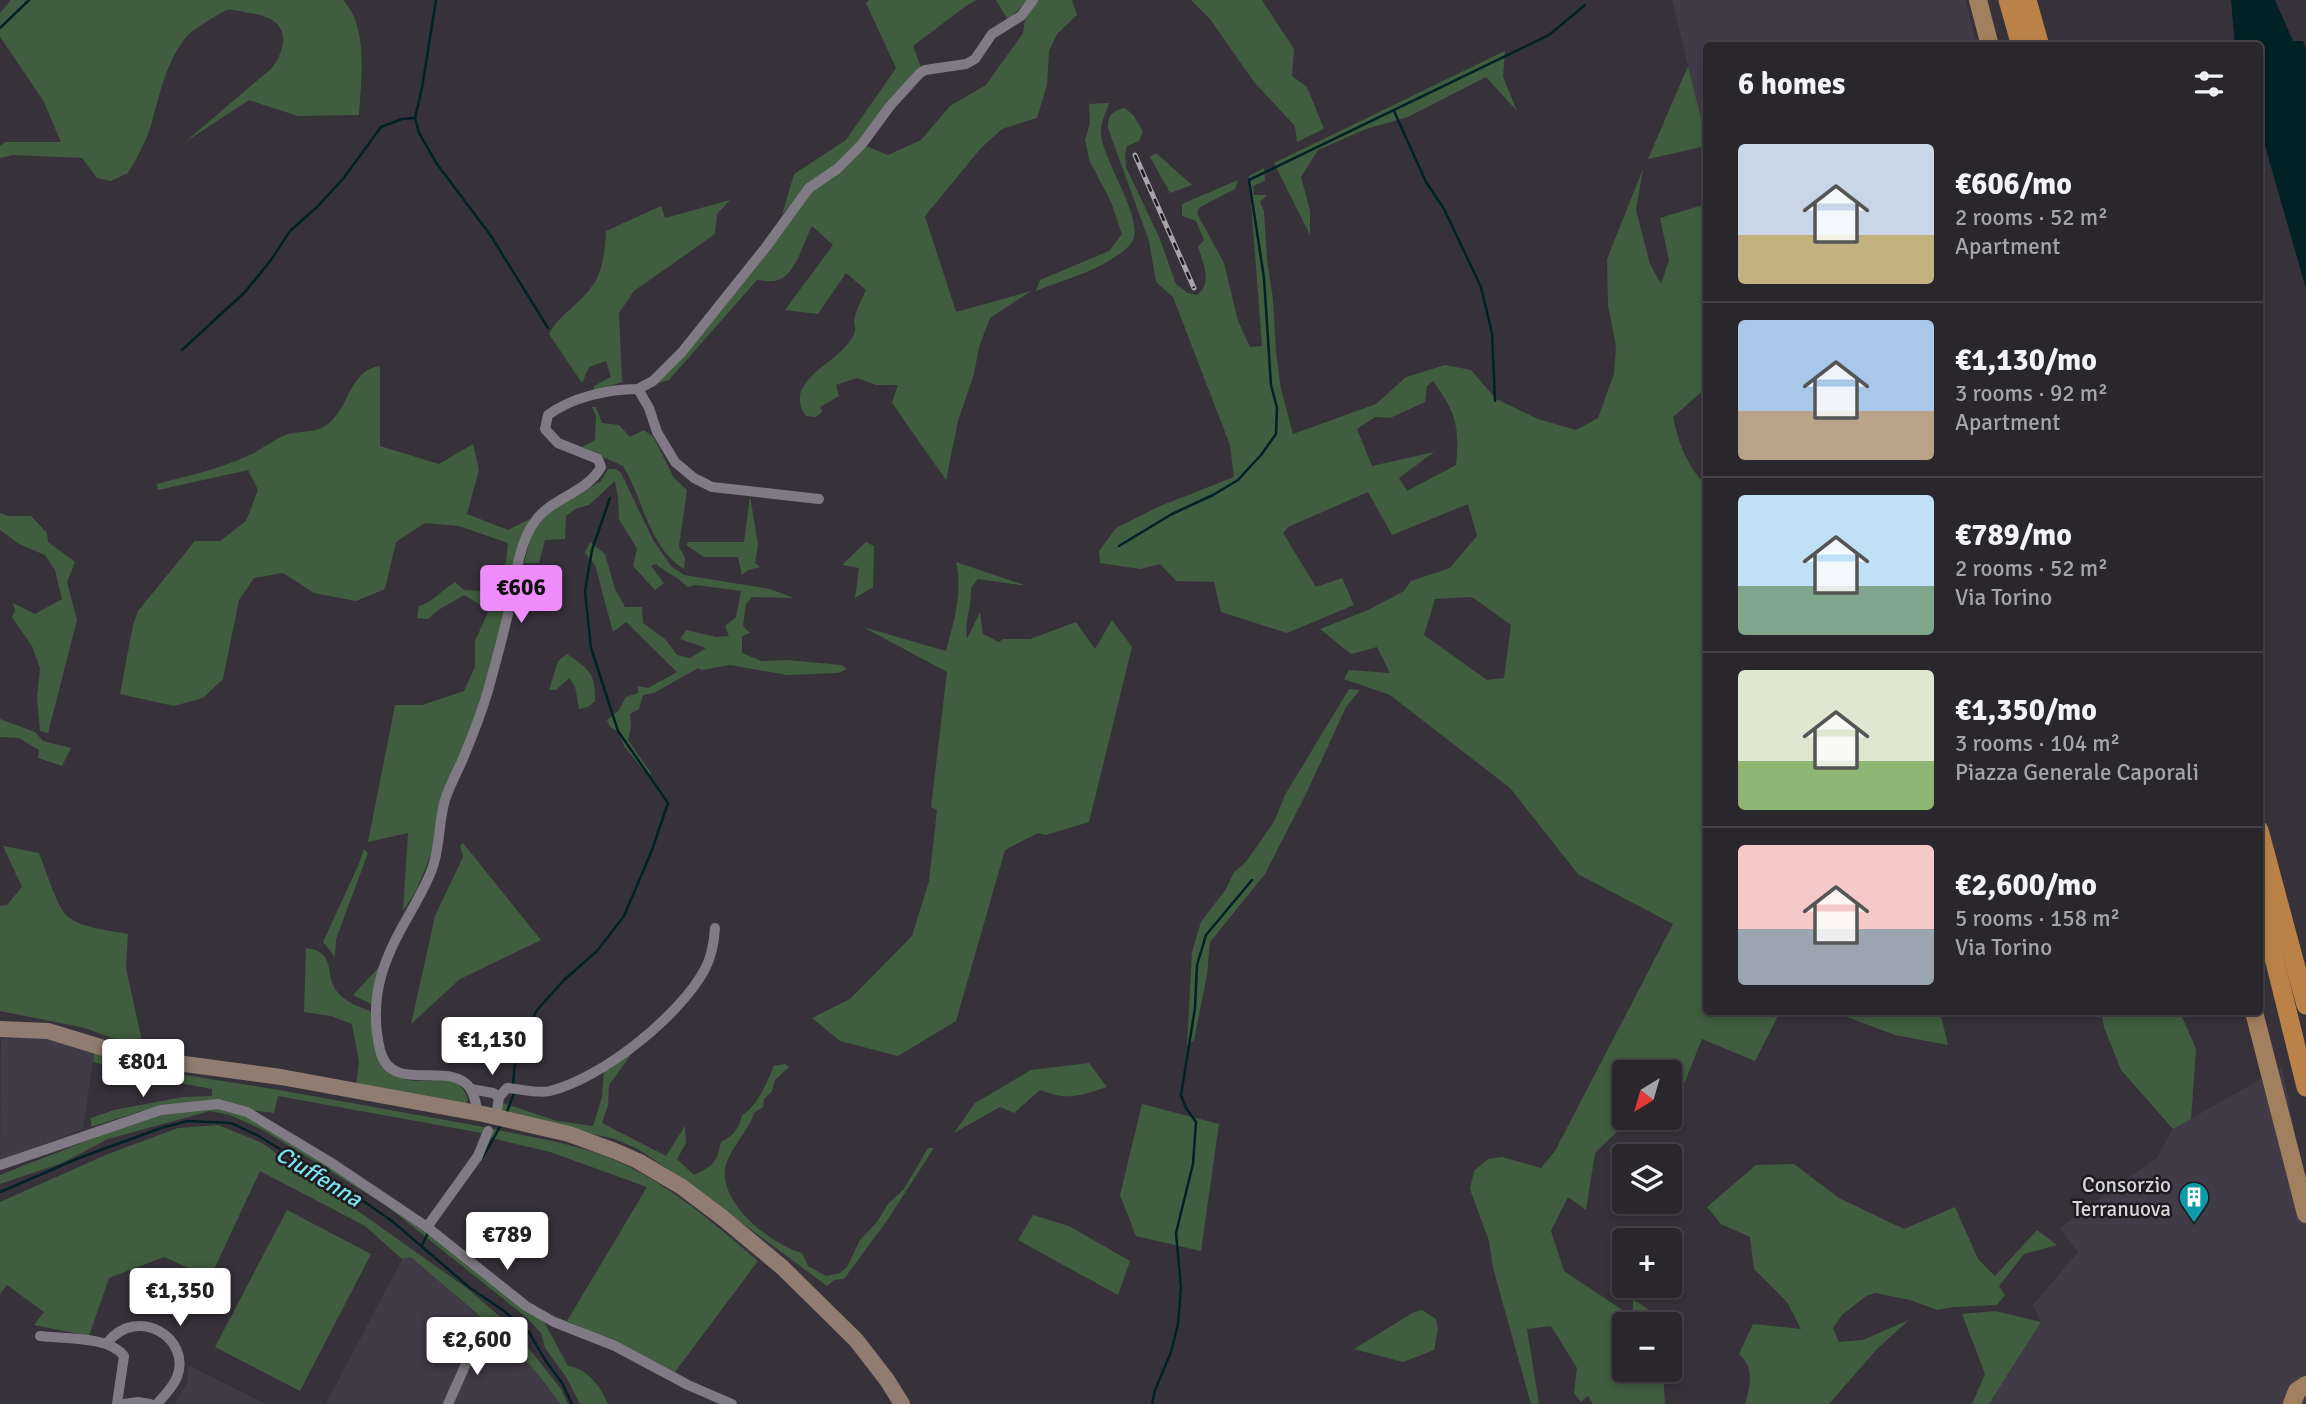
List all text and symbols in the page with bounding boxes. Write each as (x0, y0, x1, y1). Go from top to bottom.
icon: filters (2190, 65, 2228, 103)
text: 6 homes (1738, 66, 1845, 103)
text: €606/mo (1955, 166, 2072, 203)
icon: home (1794, 172, 1878, 256)
text: 2 rooms · 52 m² (1955, 203, 2108, 232)
text: Apartment (1955, 232, 2060, 261)
text: €1,130/mo (1955, 342, 2097, 379)
icon: home (1794, 348, 1878, 432)
text: 3 rooms · 92 m² (1955, 379, 2108, 408)
text: Apartment (1955, 408, 2060, 437)
text: €789/mo (1955, 517, 2072, 554)
icon: home (1794, 523, 1878, 607)
text: 2 rooms · 52 m² (1955, 554, 2108, 583)
pin: €606 (480, 566, 562, 625)
text: €606 (496, 573, 546, 602)
text: Via Torino (1955, 583, 2052, 612)
text: €1,350/mo (1955, 692, 2097, 729)
icon: home (1794, 698, 1878, 782)
text: 3 rooms · 104 m² (1955, 729, 2120, 758)
text: Piazza Generale Caporali (1955, 758, 2199, 787)
text: €2,600/mo (1955, 867, 2097, 904)
icon: home (1794, 873, 1878, 957)
text: 5 rooms · 158 m² (1955, 904, 2120, 933)
text: Via Torino (1955, 933, 2052, 962)
pin: €1,130 (435, 1018, 549, 1077)
text: €1,130 (458, 1025, 526, 1054)
pin: €801 (102, 1040, 184, 1099)
text: €801 (118, 1047, 168, 1076)
north arrow (1612, 1060, 1682, 1130)
map controls (1612, 1060, 1682, 1382)
water label: Ciuffenna (270, 1139, 368, 1214)
button: layers (1612, 1144, 1682, 1214)
place label: Consorzio Terranuova (2072, 1172, 2171, 1222)
building icon: Consorzio Terranuova (2177, 1180, 2211, 1224)
pin: €789 (466, 1212, 548, 1272)
text: €789 (482, 1220, 532, 1249)
button: + (1612, 1228, 1682, 1298)
pin: €1,350 (123, 1268, 237, 1328)
text: €1,350 (146, 1276, 214, 1305)
button: − (1612, 1312, 1682, 1382)
pin: €2,600 (420, 1318, 534, 1377)
text: €2,600 (443, 1325, 511, 1354)

